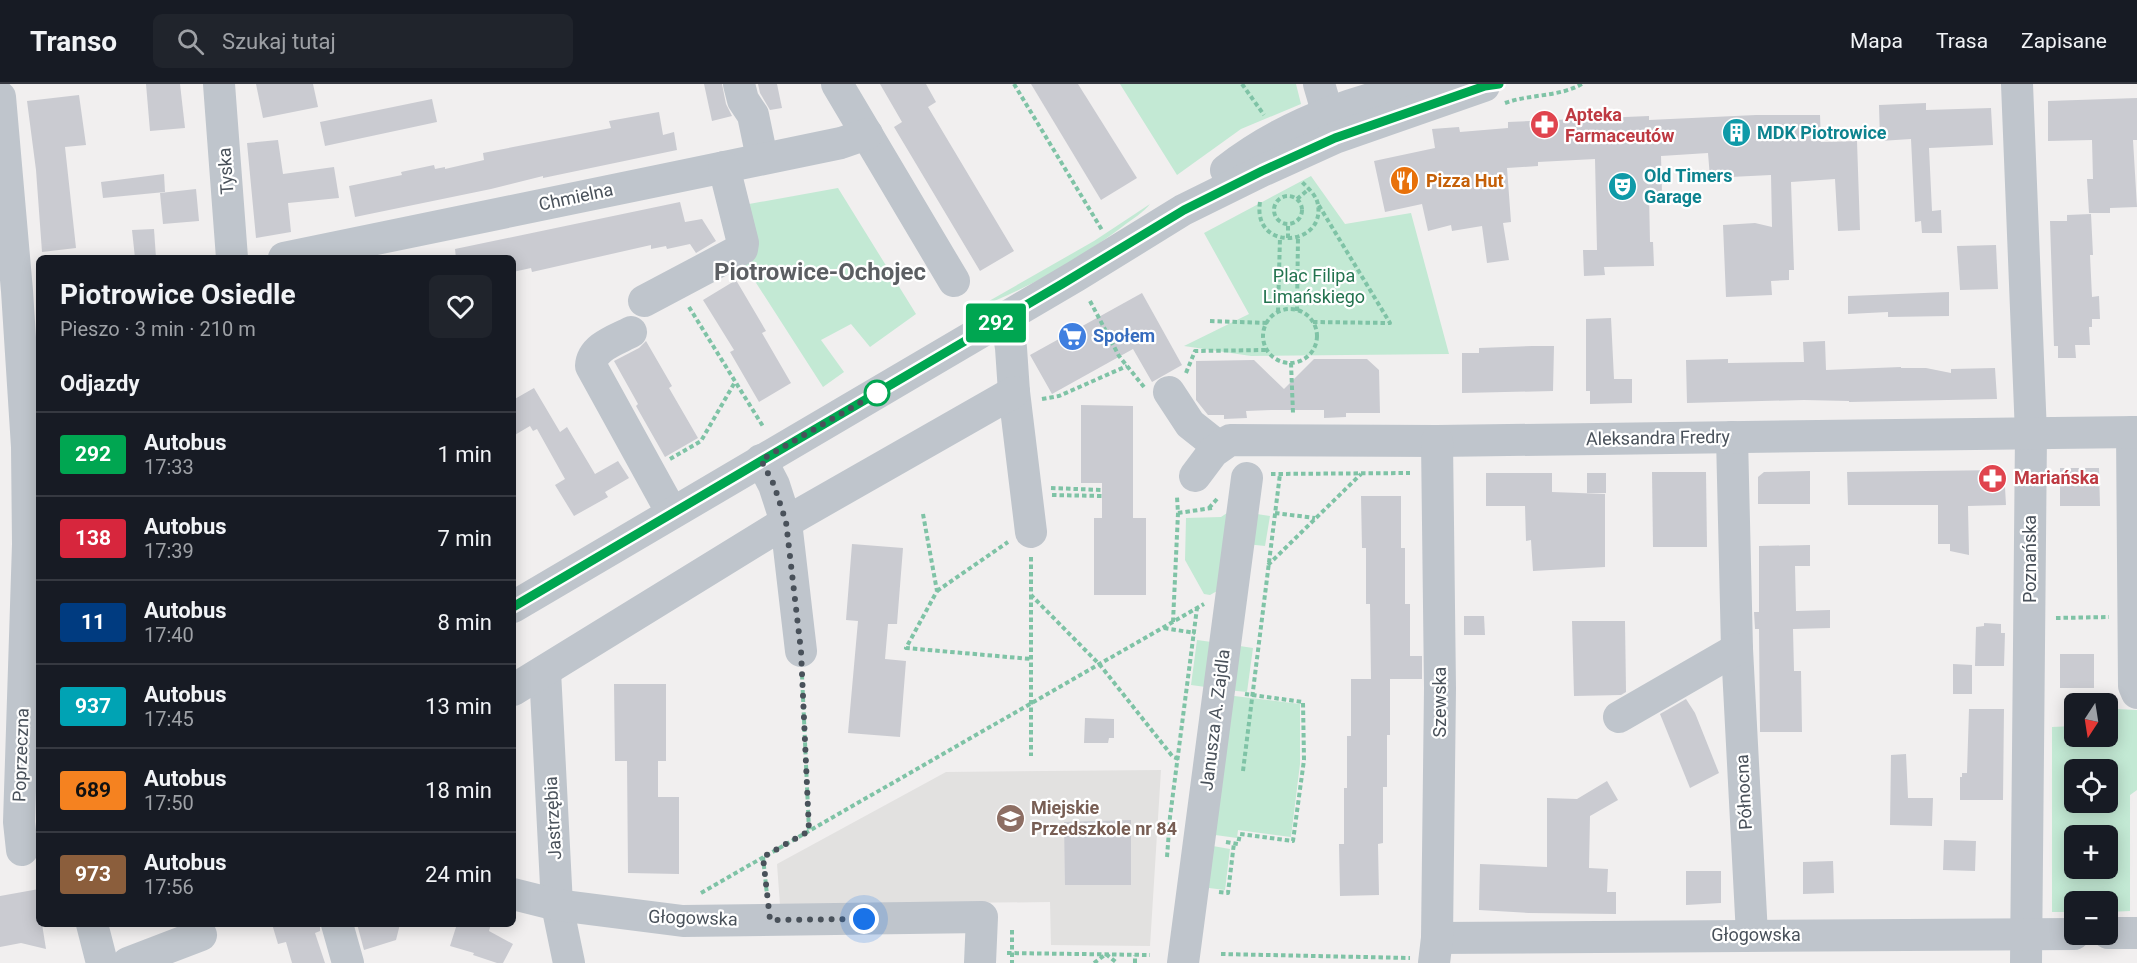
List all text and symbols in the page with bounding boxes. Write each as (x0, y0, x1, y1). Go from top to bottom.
search box (153, 14, 573, 68)
text: Transo (30, 25, 117, 58)
icon: search (174, 25, 207, 58)
text: Szukaj tutaj (222, 29, 336, 54)
text: Mapa (1850, 29, 1903, 53)
text: Trasa (1936, 29, 1988, 53)
text: Zapisane (2021, 29, 2107, 53)
place label: Apteka Farmaceutów (1565, 104, 1674, 146)
pharmacy icon: Apteka Farmaceutów (1528, 109, 1560, 141)
building icon: MDK Piotrowice (1720, 117, 1752, 149)
place label: MDK Piotrowice (1757, 122, 1887, 143)
street label: Tyska (213, 147, 238, 195)
restaurant icon: Pizza Hut (1389, 165, 1421, 197)
place label: Old Timers Garage (1644, 165, 1732, 207)
place label: Pizza Hut (1426, 170, 1504, 191)
theatre icon: Old Timers Garage (1607, 170, 1639, 202)
street label: Chmielna (537, 178, 615, 215)
district label: Piotrowice-Ochojec (714, 258, 926, 286)
park label: Plac Filipa Limańskiego (1263, 265, 1365, 307)
button: heart (429, 275, 492, 338)
text: Piotrowice Osiedle (60, 278, 296, 311)
line badge: 292 (962, 304, 1030, 342)
text: 292 (978, 311, 1014, 335)
text: Pieszo · 3 min · 210 m (60, 317, 256, 341)
supermarket icon: Społem (1056, 320, 1088, 352)
place label: Społem (1093, 325, 1155, 346)
text: Odjazdy (60, 371, 140, 396)
unlabelled marker (864, 380, 890, 406)
street label: Aleksandra Fredry (1586, 426, 1731, 449)
text: Autobus (144, 430, 227, 455)
text: 292 (75, 442, 111, 466)
text: 1 min (437, 442, 492, 467)
text: 17:33 (144, 455, 194, 479)
pharmacy icon: Mariańska (1977, 462, 2009, 494)
place label: Mariańska (2014, 467, 2099, 488)
text: Autobus (144, 514, 227, 539)
street label: Poznańska (2019, 515, 2040, 603)
text: 138 (75, 526, 111, 550)
text: 7 min (437, 526, 492, 551)
text: 17:39 (144, 539, 194, 563)
text: Autobus (144, 598, 227, 623)
text: 11 (81, 610, 105, 634)
text: 8 min (437, 610, 492, 635)
text: 17:40 (144, 623, 194, 647)
street label: Janusza A. Zajdla (1195, 648, 1234, 792)
street label: Szewska (1429, 667, 1450, 737)
text: Autobus (144, 682, 227, 707)
north arrow (2064, 693, 2118, 747)
map controls (2064, 693, 2118, 945)
text: 937 (75, 694, 111, 718)
text: 13 min (425, 694, 492, 719)
text: 17:45 (144, 707, 194, 731)
street label: Poprzeczna (8, 708, 33, 802)
street label: Północna (1731, 754, 1756, 830)
button: locate (2064, 759, 2118, 813)
text: Autobus (144, 766, 227, 791)
street label: Jastrzębia (540, 776, 565, 860)
text: 689 (75, 778, 111, 802)
text: 18 min (425, 778, 492, 803)
text: 17:50 (144, 791, 194, 815)
place label: Miejskie Przedszkole nr 84 (1031, 797, 1177, 839)
school or university icon: Miejskie Przedszkole nr 84 (994, 802, 1026, 834)
button: + (2064, 825, 2118, 879)
text: Autobus (144, 850, 227, 875)
text: 973 (75, 862, 111, 886)
text: 24 min (425, 862, 492, 887)
text: 17:56 (144, 875, 194, 899)
button: − (2064, 891, 2118, 945)
your location (849, 904, 879, 934)
street label: Głogowska (648, 905, 738, 930)
street label: Głogowska (1711, 924, 1801, 945)

